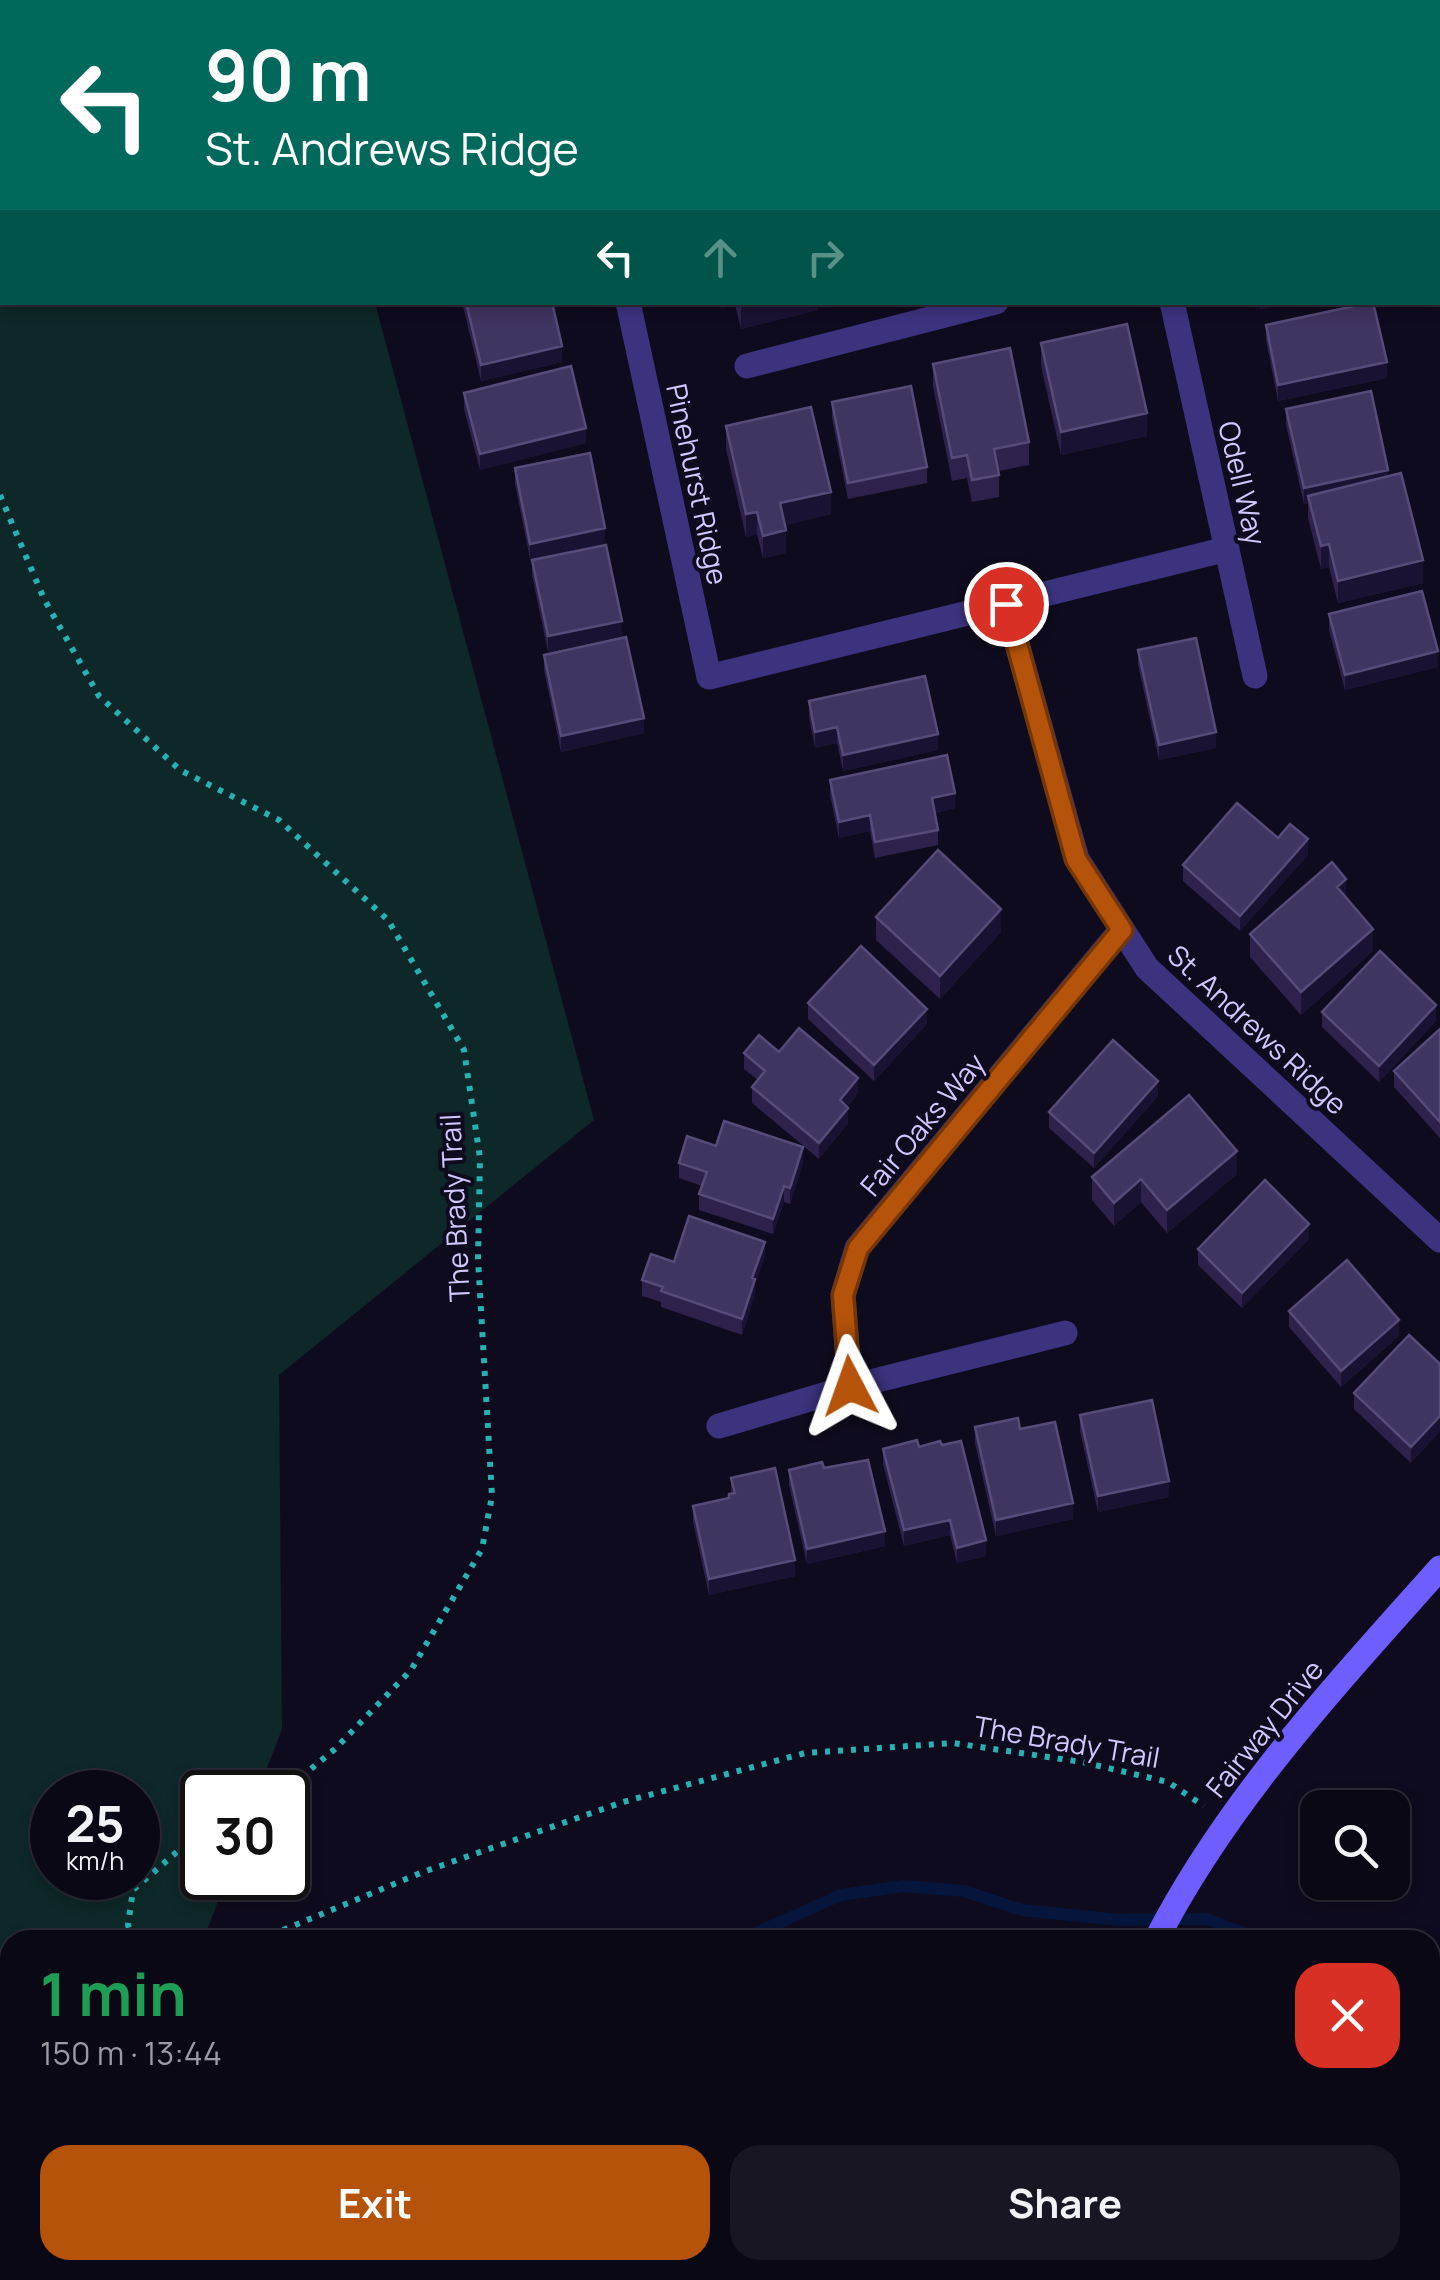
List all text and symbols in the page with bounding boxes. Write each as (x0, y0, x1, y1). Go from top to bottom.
text: 90 m (205, 26, 372, 122)
icon: left (40, 40, 170, 170)
text: St. Andrews Ridge (205, 117, 579, 179)
icon: left (588, 230, 643, 285)
icon: ahead (693, 230, 748, 285)
icon: right (798, 230, 853, 285)
street label: Pinehurst Ridge (658, 380, 738, 588)
street label: Odell Way (1210, 417, 1276, 549)
pin (964, 562, 1049, 647)
icon: arrive (979, 577, 1034, 632)
street label: St. Andrews Ridge (1160, 936, 1356, 1122)
street label: Fair Oaks Way (851, 1044, 993, 1203)
street label: The Brady Trail (430, 1113, 478, 1303)
position arrow (798, 1334, 902, 1438)
street label: Fairway Drive (1197, 1651, 1331, 1805)
street label: The Brady Trail (971, 1706, 1163, 1776)
speed limit sign: 30 (180, 1770, 310, 1900)
text: 25 (65, 1789, 125, 1857)
map controls (1300, 1790, 1410, 1900)
button: search (1300, 1790, 1410, 1900)
text: km/h (66, 1843, 124, 1878)
text: 1 min (40, 1952, 187, 2034)
button: close (1295, 1963, 1400, 2068)
text: 150 m · 13:44 (40, 2031, 222, 2075)
button: Exit (40, 2145, 710, 2260)
button: Share (730, 2145, 1400, 2260)

